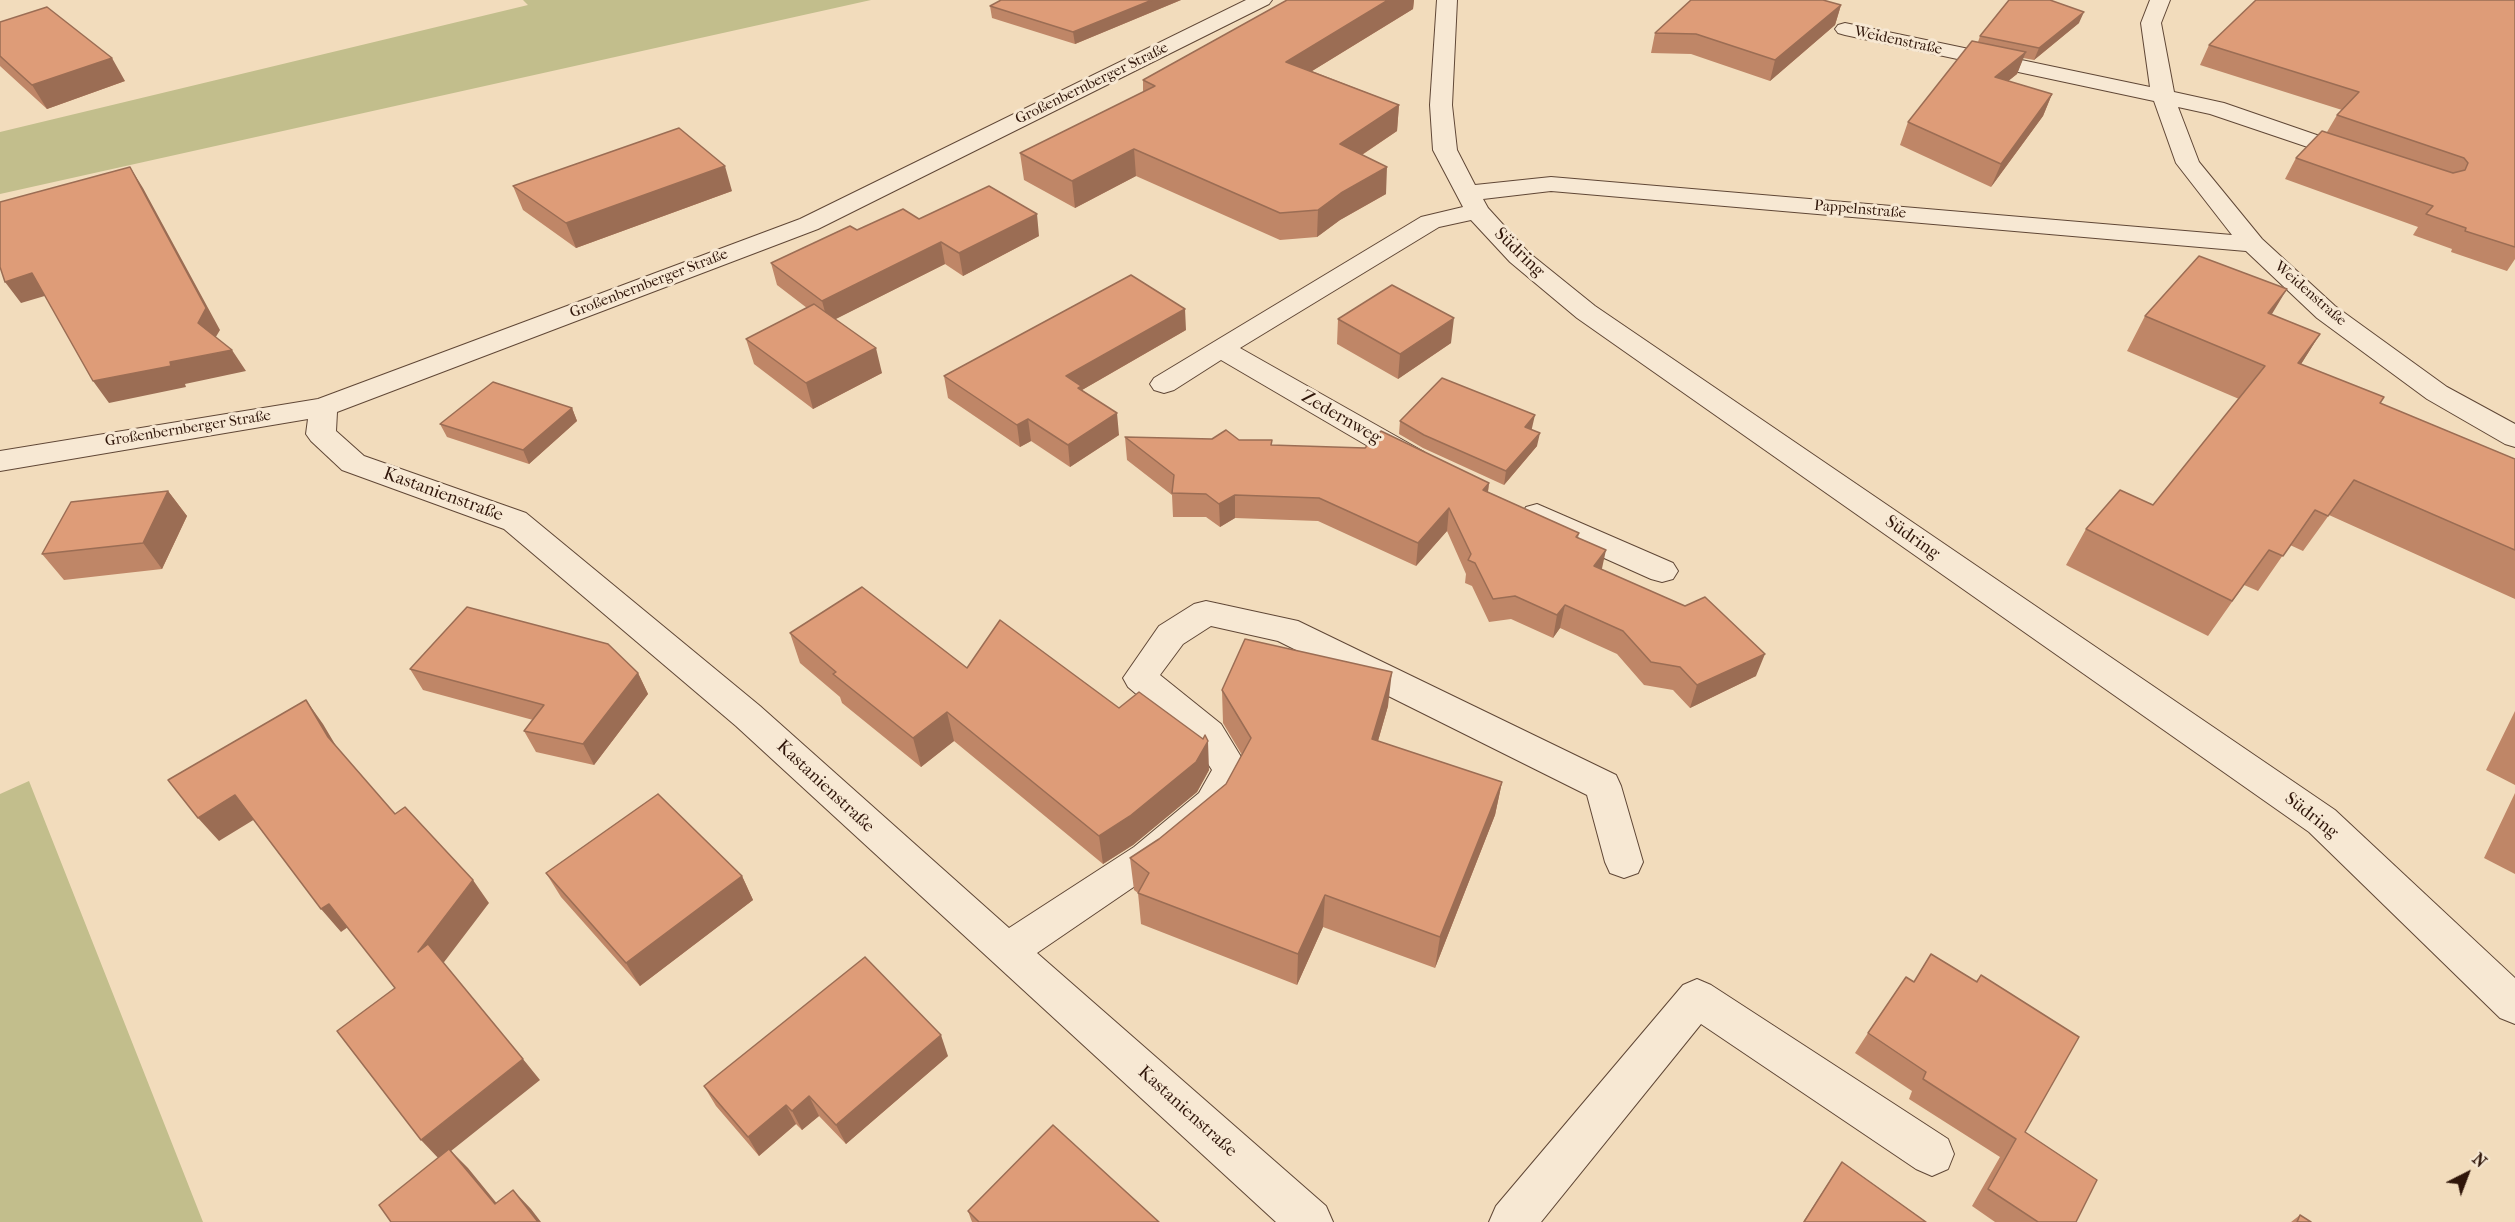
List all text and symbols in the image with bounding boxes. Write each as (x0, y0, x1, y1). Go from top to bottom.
street label: Weidenstraße (1852, 23, 1944, 59)
street label: Großenbernberger Straße (1013, 39, 1171, 129)
street label: Pappelnstraße (1813, 197, 1907, 223)
street label: Südring (1489, 224, 1549, 282)
street label: Großenbernberger Straße (568, 246, 730, 322)
street label: Weidenstraße (2270, 258, 2350, 330)
street label: Zedernweg (1297, 386, 1385, 450)
street label: Großenbernberger Straße (104, 407, 272, 451)
street label: Kastanienstraße (380, 463, 506, 527)
street label: Südring (1880, 511, 1944, 565)
street label: Kastanienstraße (772, 736, 878, 838)
street label: Südring (2280, 788, 2342, 844)
street label: Kastanienstraße (1133, 1062, 1241, 1162)
north arrow (2437, 1144, 2497, 1204)
text: N (2469, 1149, 2490, 1171)

